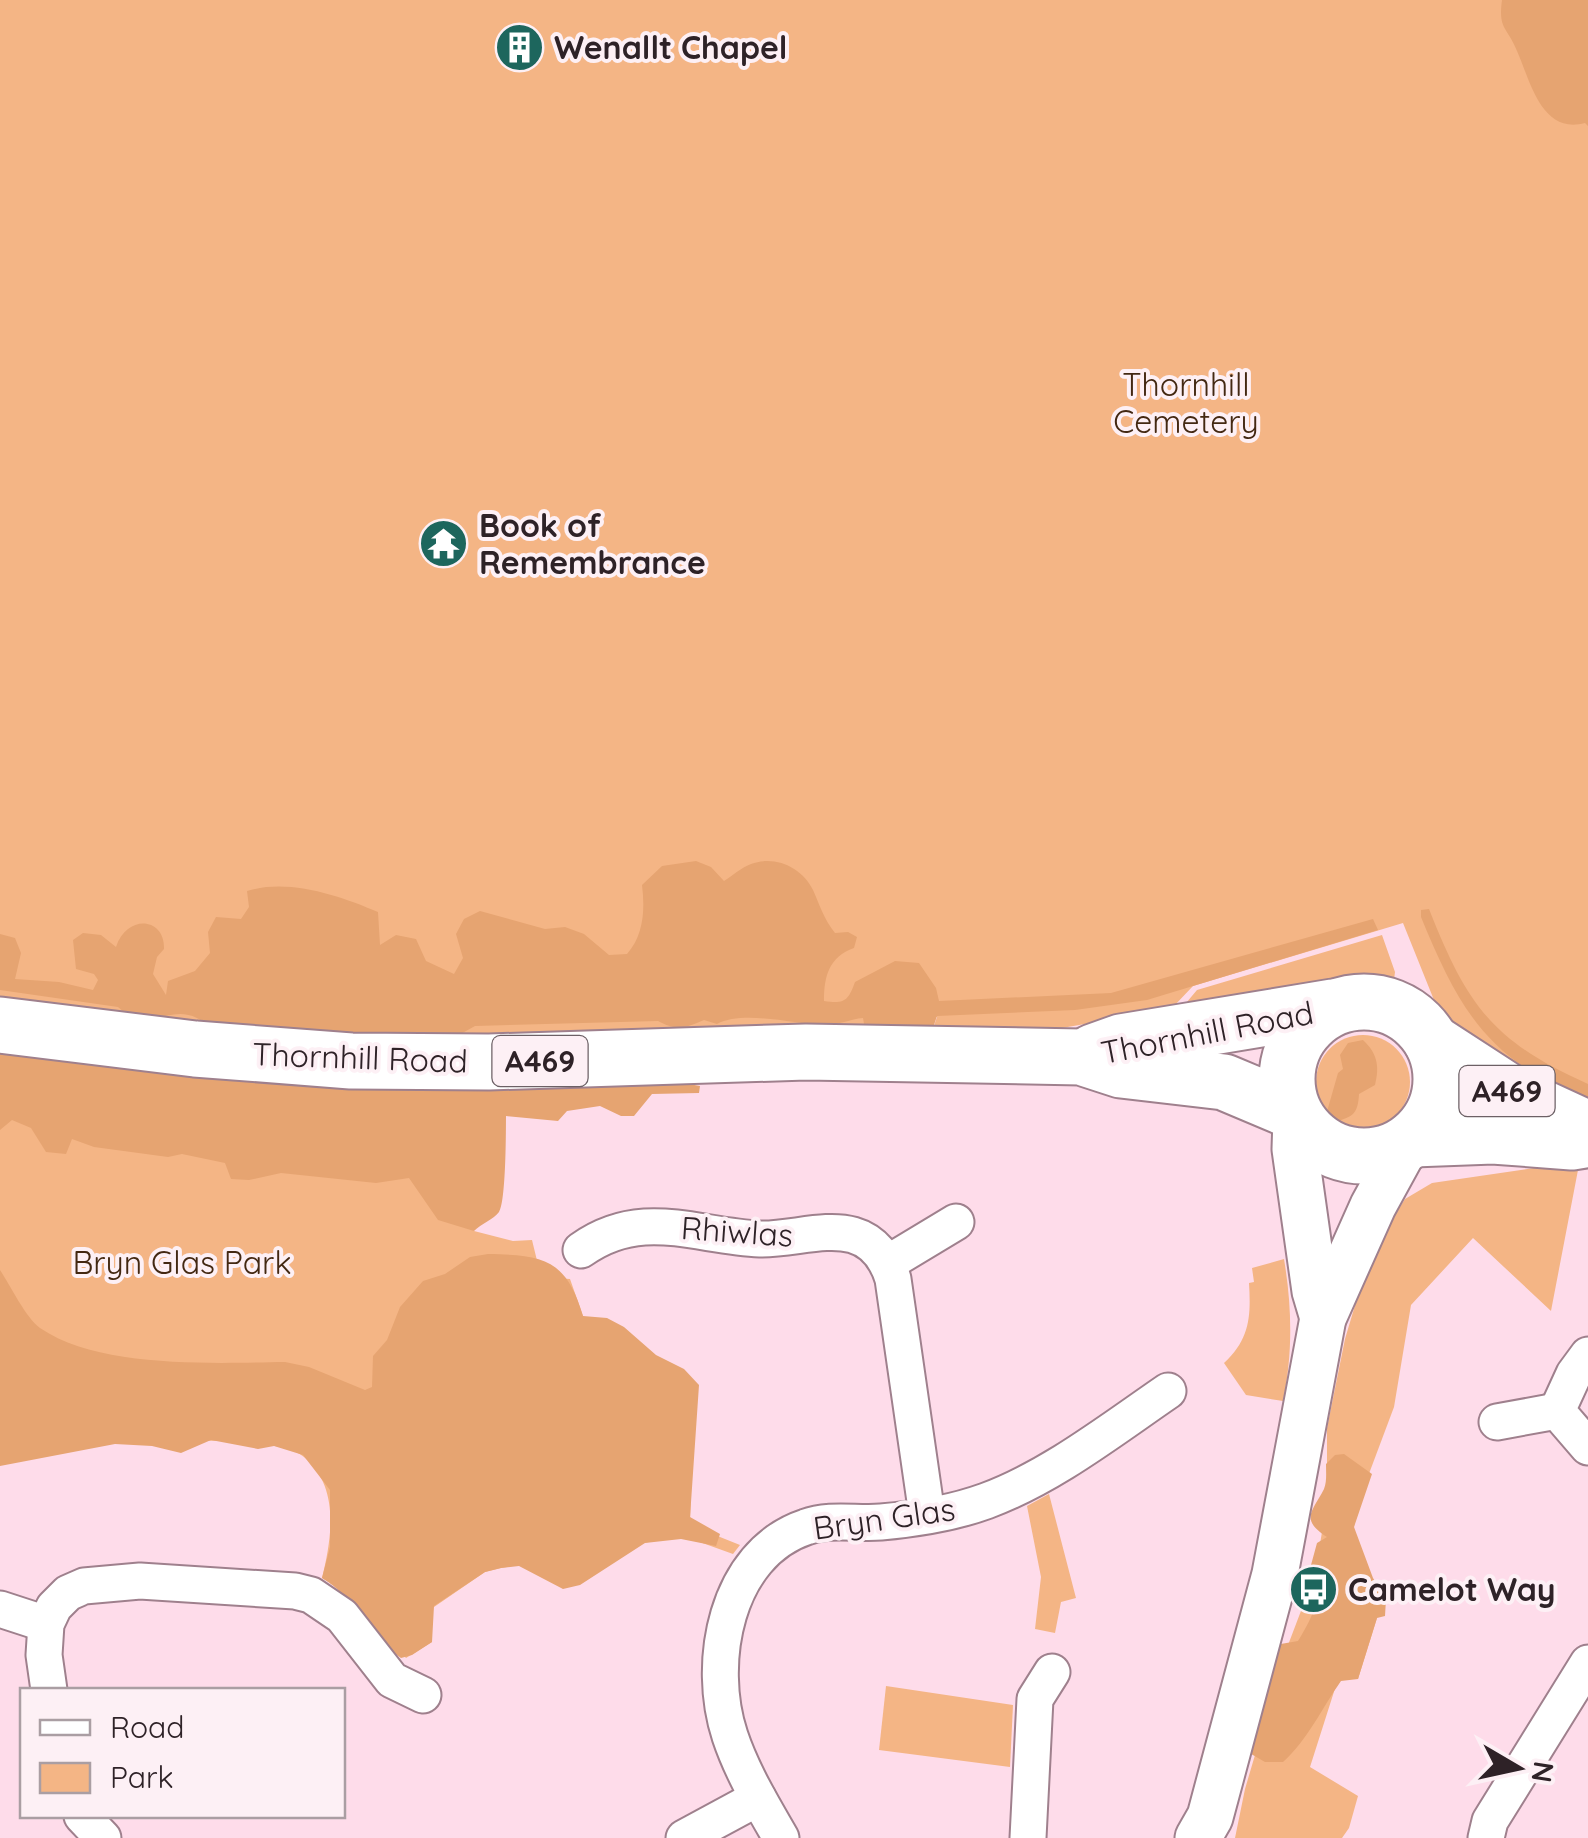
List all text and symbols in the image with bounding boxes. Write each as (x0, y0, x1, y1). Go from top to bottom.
building icon: Wenallt Chapel (493, 21, 545, 73)
place label: Wenallt Chapel (554, 27, 788, 67)
park label: Thornhill Cemetery (1113, 364, 1259, 441)
place label: Book of Remembrance (479, 505, 706, 582)
temple icon: Book of Remembrance (418, 517, 470, 569)
street label: Thornhill Road (1097, 992, 1317, 1072)
street label: Thornhill Road (252, 1033, 468, 1081)
road number: A469 (492, 1036, 588, 1086)
road number: A469 (1460, 1066, 1554, 1116)
street label: Rhiwlas (680, 1207, 794, 1255)
park label: Bryn Glas Park (72, 1242, 292, 1282)
street label: Bryn Glas (811, 1488, 957, 1548)
bus stop icon: Camelot Way (1287, 1563, 1339, 1615)
place label: Camelot Way (1348, 1569, 1556, 1609)
legend (20, 1688, 345, 1818)
text: Road (110, 1708, 184, 1746)
north arrow (1468, 1718, 1568, 1818)
text: Park (110, 1758, 174, 1796)
text: N (1524, 1759, 1562, 1785)

